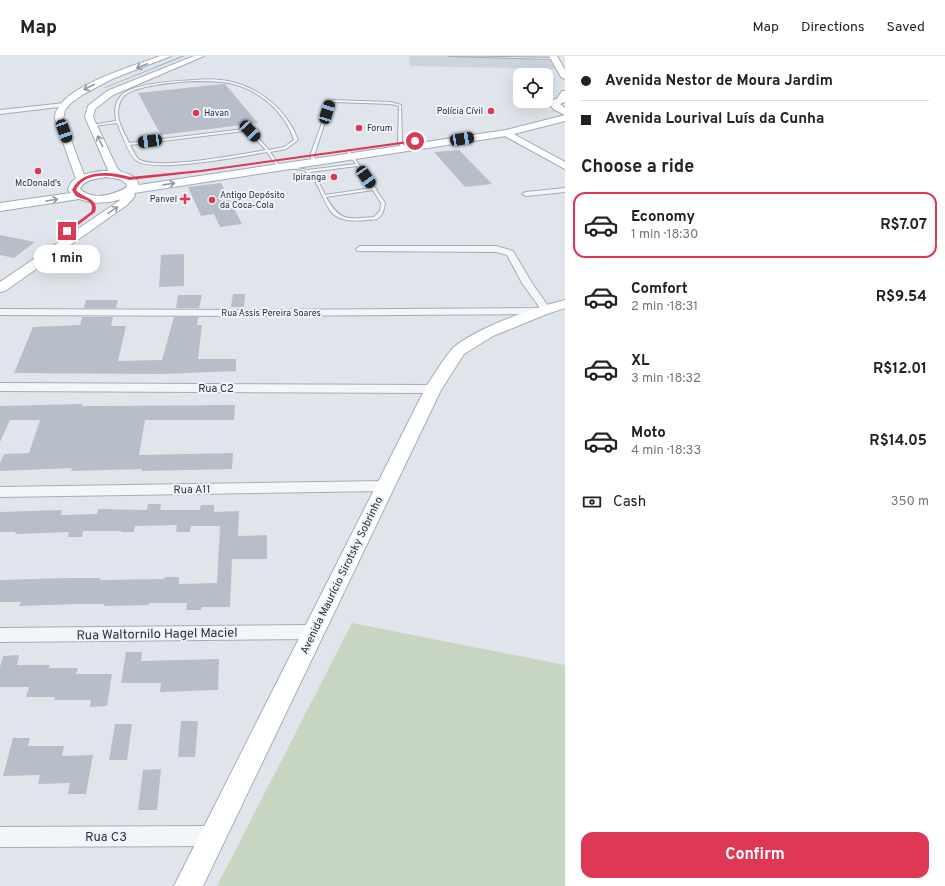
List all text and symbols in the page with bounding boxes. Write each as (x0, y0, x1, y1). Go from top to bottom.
text: Map (20, 16, 57, 40)
text: Map (753, 19, 779, 36)
text: Directions (801, 19, 865, 36)
text: Saved (887, 19, 925, 36)
one-way arrow (137, 62, 149, 70)
map controls (513, 68, 553, 108)
button: locate (513, 68, 553, 108)
text: Avenida Nestor de Moura Jardim (605, 72, 833, 91)
one-way arrow (84, 84, 96, 92)
car (318, 99, 336, 125)
place label: Polícia Cívil (437, 106, 483, 117)
marker: Polícia Cívil (486, 106, 496, 116)
marker: Havan (191, 108, 201, 118)
place label: Havan (204, 108, 229, 119)
text: Avenida Lourival Luís da Cunha (605, 110, 824, 129)
car (54, 118, 74, 144)
car (237, 118, 263, 144)
marker: Forum (354, 123, 364, 133)
place label: Forum (367, 123, 392, 134)
car (449, 131, 475, 147)
route start (406, 132, 424, 150)
car (137, 133, 163, 149)
one-way arrow (96, 135, 103, 147)
text: Choose a ride (581, 156, 694, 179)
car (354, 164, 378, 190)
marker: McDonald's (33, 166, 43, 176)
place label: Ipiranga (293, 172, 326, 183)
marker: Ipiranga (329, 172, 339, 182)
place label: McDonald's (15, 178, 61, 189)
one-way arrow (162, 180, 175, 188)
place label: Antigo Depósito da Coca-Cola (220, 190, 285, 211)
place label: Panvel (150, 194, 177, 205)
marker: Panvel (180, 194, 190, 204)
marker: Antigo Depósito da Coca-Cola (207, 195, 217, 205)
one-way arrow (46, 196, 59, 204)
one-way arrow (107, 206, 118, 214)
icon: car (583, 207, 619, 243)
text: Economy (631, 208, 695, 227)
text: R$7.07 (880, 216, 927, 235)
route end (58, 222, 76, 240)
text: 1 min · 18:30 (631, 227, 698, 243)
callout: 1 min (34, 245, 100, 273)
text: 1 min (51, 251, 83, 267)
icon: car (583, 279, 619, 315)
text: Comfort (631, 280, 688, 299)
text: R$9.54 (876, 288, 927, 307)
text: 2 min · 18:31 (631, 299, 698, 315)
street label: Rua Assis Pereira Soares (221, 308, 321, 319)
icon: car (583, 351, 619, 387)
text: XL (631, 352, 649, 371)
text: R$12.01 (873, 360, 927, 379)
text: 3 min · 18:32 (631, 371, 701, 387)
street label: Rua C2 (198, 382, 234, 396)
icon: car (583, 423, 619, 459)
text: Moto (631, 424, 666, 443)
text: R$14.05 (869, 432, 927, 451)
text: 4 min · 18:33 (631, 443, 701, 459)
street label: Rua A11 (173, 483, 211, 497)
icon: cash (581, 491, 603, 513)
text: Cash (613, 493, 646, 512)
street label: Avenida Maurício Sirotsky Sobrinho (298, 494, 386, 657)
text: 350 m (891, 494, 929, 510)
street label: Rua Waltornilo Hagel Maciel (76, 626, 238, 644)
street label: Rua C3 (85, 830, 127, 846)
button: Confirm (581, 832, 929, 878)

